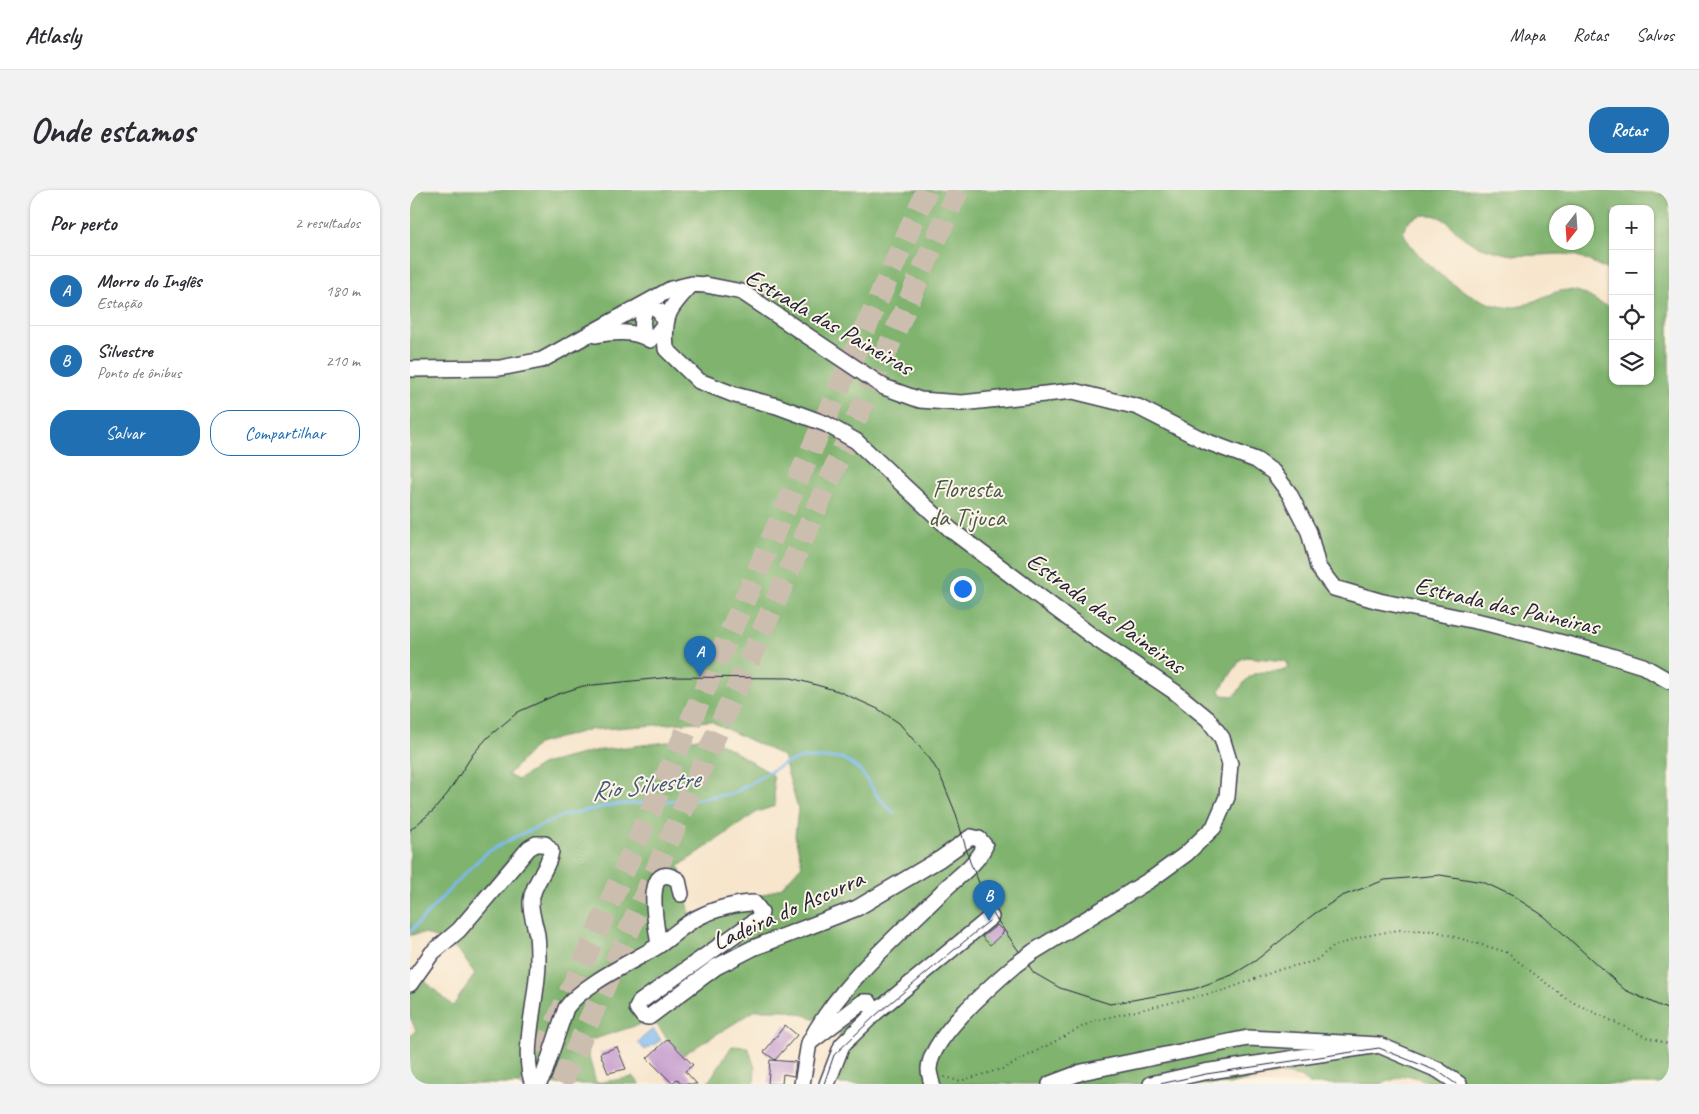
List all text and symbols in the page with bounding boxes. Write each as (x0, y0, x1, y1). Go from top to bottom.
text: Atlasly (25, 20, 81, 50)
text: Mapa (1510, 24, 1545, 46)
text: Rotas (1573, 24, 1608, 46)
text: Salvos (1636, 24, 1674, 46)
button: Rotas (1589, 107, 1669, 153)
text: Onde estamos (30, 108, 195, 153)
north arrow (1549, 205, 1594, 250)
map controls (1609, 205, 1654, 385)
button: + (1609, 205, 1654, 250)
text: Por perto (50, 210, 117, 236)
text: 2 resultados (295, 213, 360, 233)
button: − (1609, 250, 1654, 295)
street label: Estrada das Paineiras (739, 261, 921, 384)
text: Morro do Inglês (97, 269, 201, 293)
text: A (62, 281, 70, 301)
text: 180 m (326, 281, 360, 301)
text: Estação (97, 293, 142, 313)
button: locate (1609, 295, 1654, 340)
text: Silvestre (97, 339, 153, 363)
button: layers (1609, 340, 1654, 385)
text: B (62, 351, 70, 371)
text: 210 m (326, 351, 360, 371)
text: Ponto de ônibus (97, 363, 181, 383)
button: Salvar (50, 410, 200, 456)
button: Compartilhar (210, 410, 360, 456)
park label: Floresta da Tijuca (928, 473, 1008, 534)
street label: Estrada das Paineiras (1020, 545, 1194, 683)
street label: Estrada das Paineiras (1412, 569, 1605, 643)
your location (950, 576, 976, 602)
pin: A (684, 636, 716, 677)
water label: Rio Silvestre (589, 762, 704, 808)
street label: Ladeira do Ascurra (707, 861, 871, 958)
pin: B (973, 880, 1005, 921)

